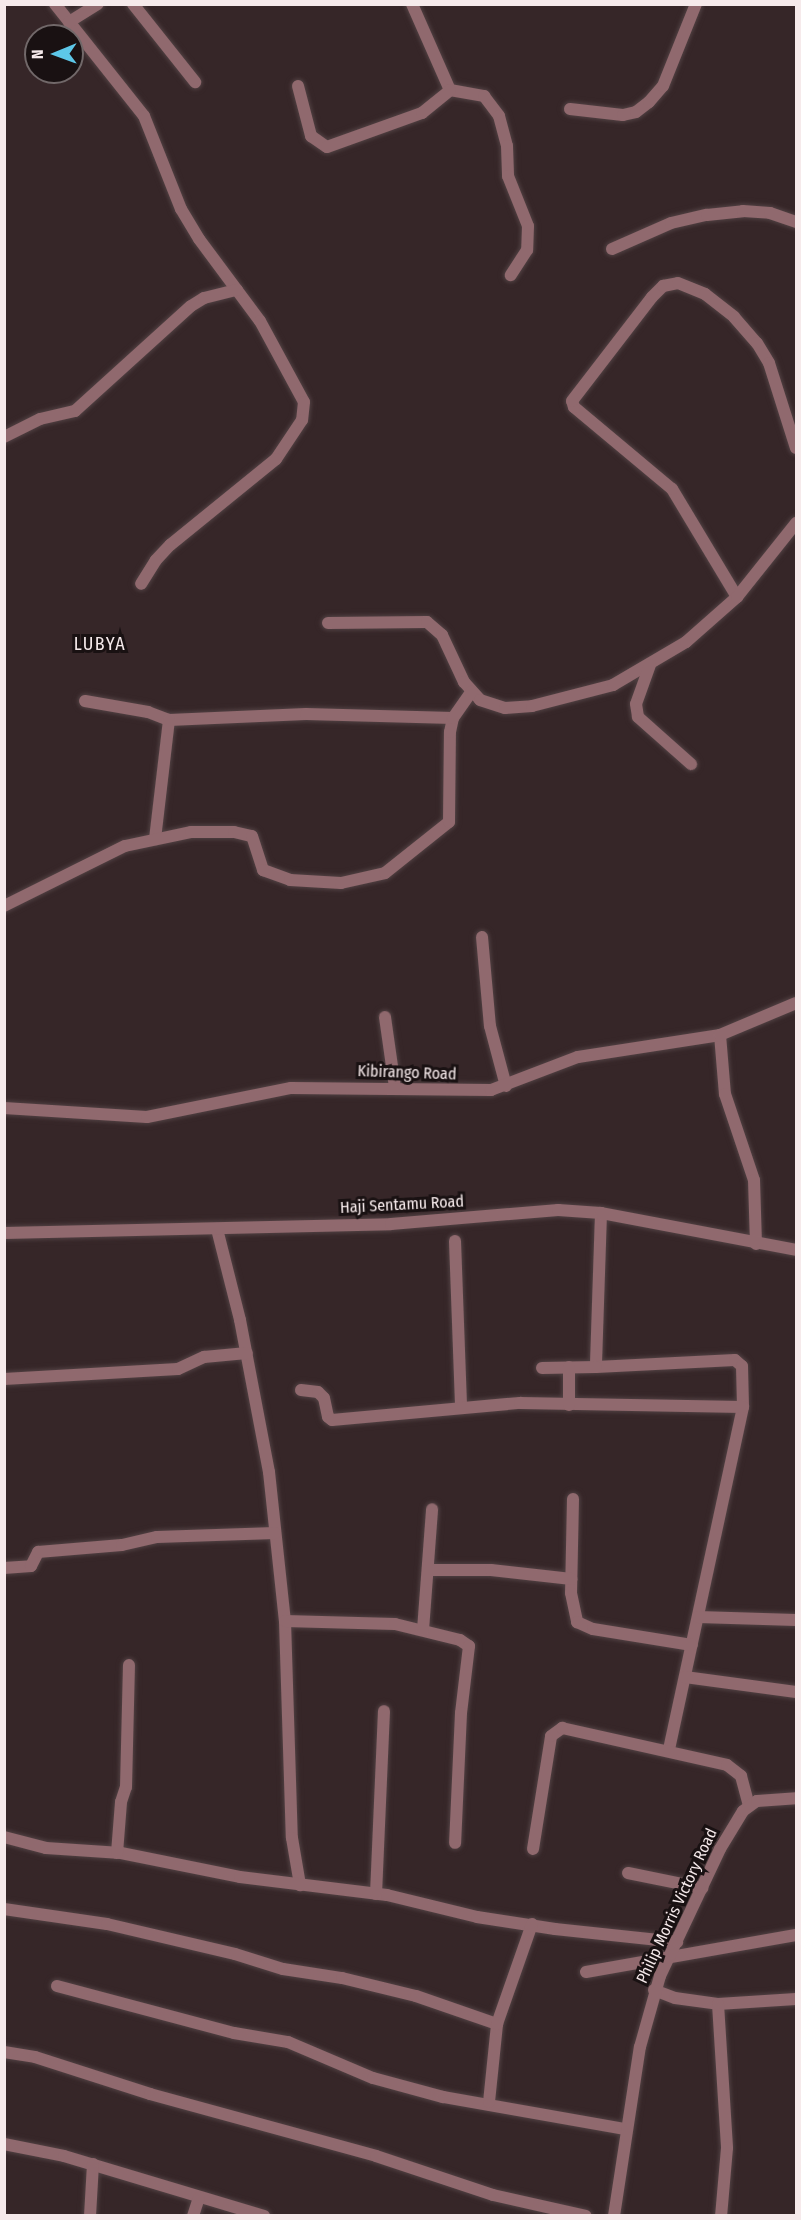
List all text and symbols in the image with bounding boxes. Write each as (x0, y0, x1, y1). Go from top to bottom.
north arrow (24, 24, 84, 84)
text: N (28, 49, 47, 59)
district label: LUBYA (74, 633, 126, 655)
street label: Kibirango Road (357, 1062, 457, 1084)
street label: Haji Sentamu Road (340, 1192, 464, 1218)
street label: Philip Morris Victory Road (633, 1825, 721, 1987)

